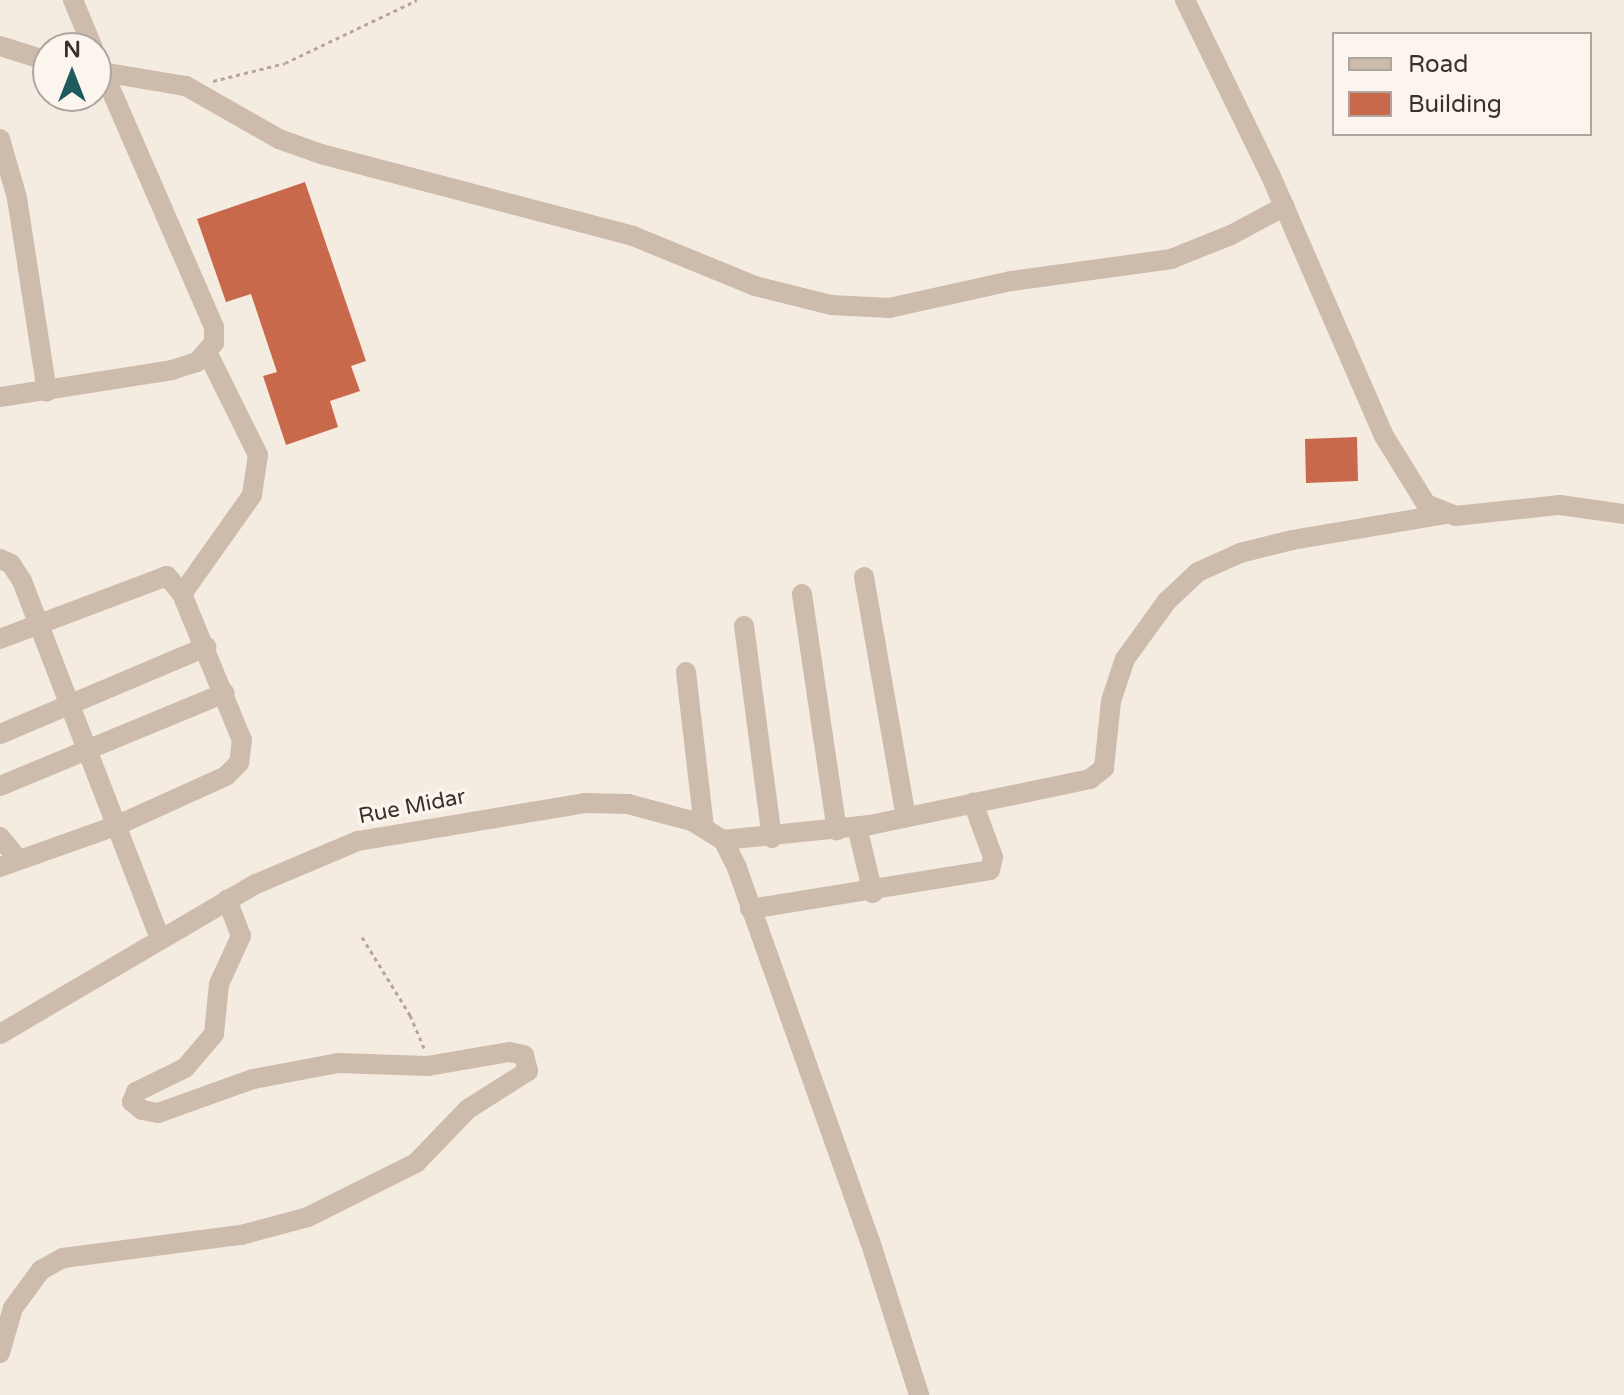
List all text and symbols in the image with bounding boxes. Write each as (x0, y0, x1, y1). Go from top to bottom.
north arrow (32, 32, 112, 112)
legend (1332, 32, 1592, 136)
text: N (63, 37, 81, 63)
text: Road (1408, 50, 1468, 79)
text: Building (1408, 90, 1502, 119)
street label: Rue Midar (356, 784, 468, 830)

